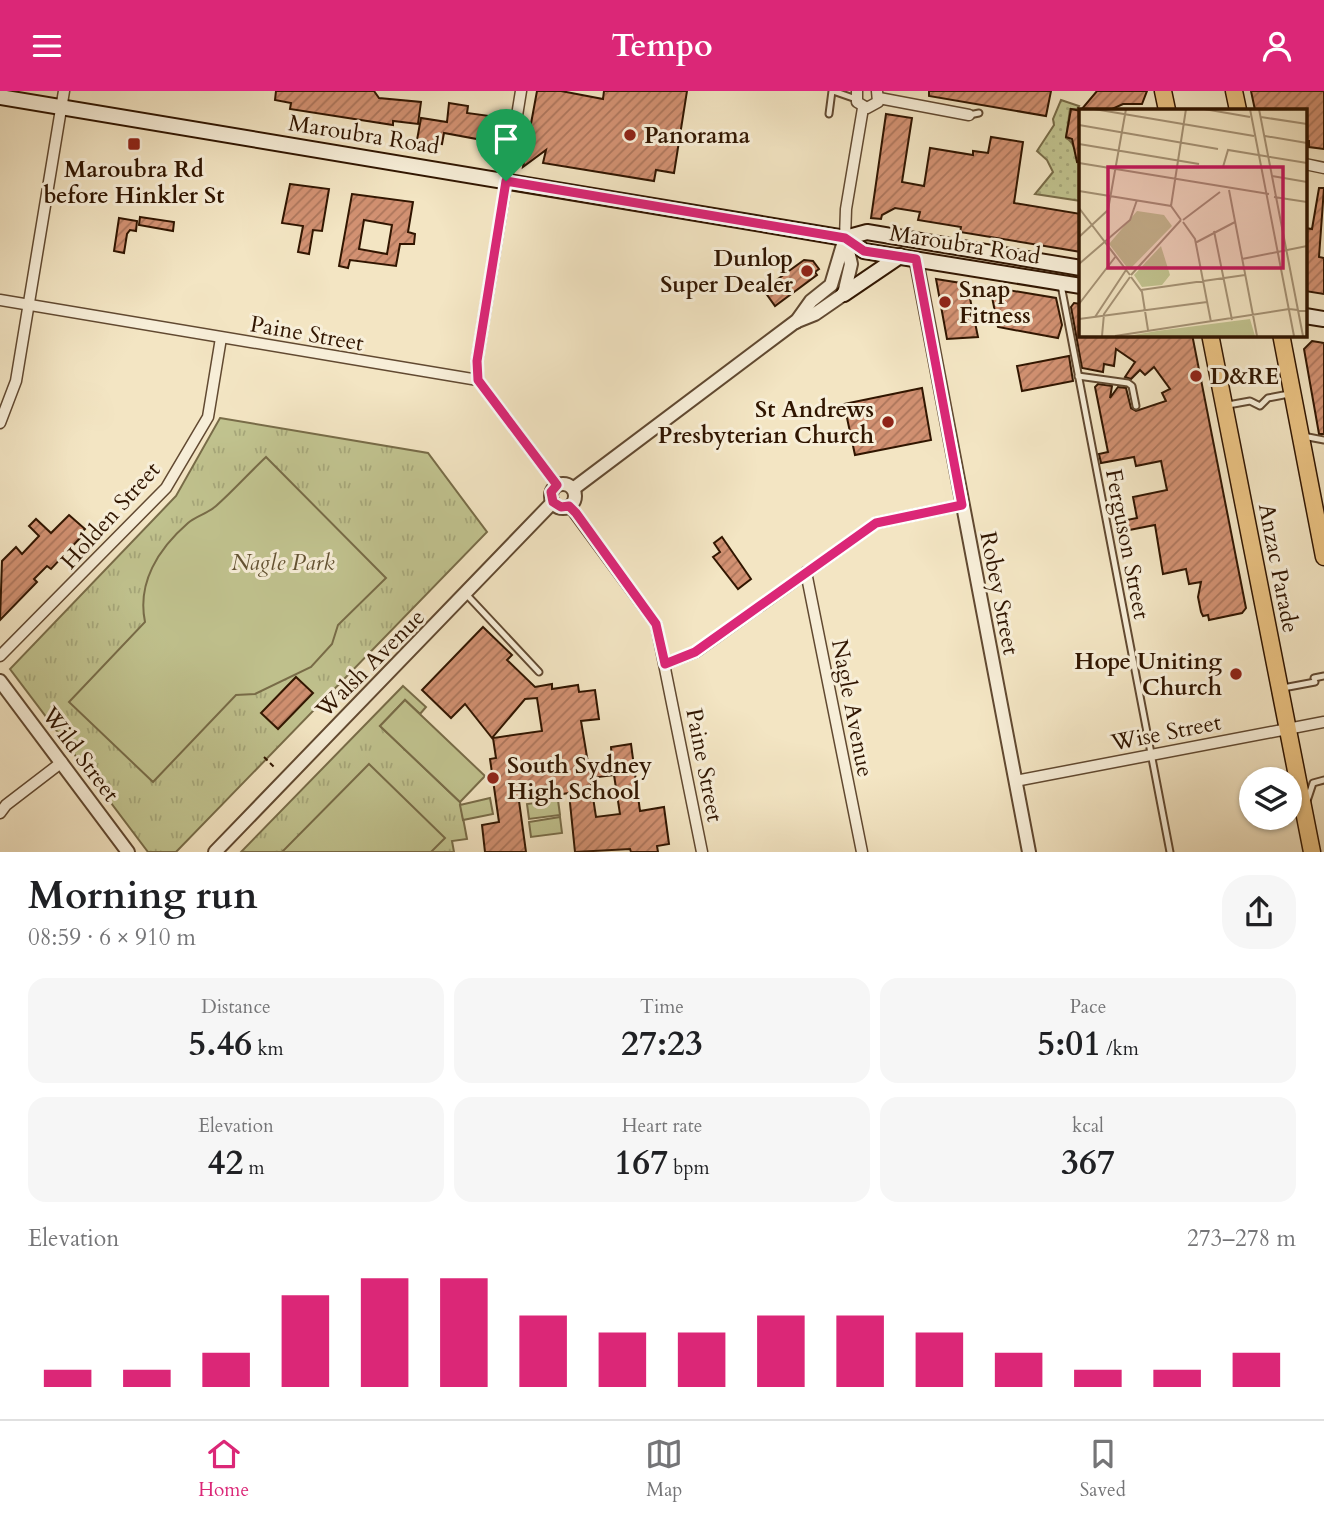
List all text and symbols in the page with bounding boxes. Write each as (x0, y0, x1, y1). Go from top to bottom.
text: Tempo (611, 24, 713, 68)
icon: menu (28, 27, 66, 65)
icon: person (1258, 27, 1296, 65)
street label: Maroubra Road (286, 107, 442, 162)
pin (476, 109, 536, 181)
inset map (1079, 109, 1306, 336)
icon: arrive (487, 120, 525, 158)
place label: Panorama (644, 120, 751, 151)
marker: Panorama (622, 127, 638, 143)
marker: Maroubra Rd before Hinkler St (126, 136, 142, 152)
place label: Maroubra Rd before Hinkler St (44, 154, 224, 211)
street label: Maroubra Road (887, 217, 1043, 272)
place label: Dunlop Super Dealer (660, 243, 794, 300)
marker: Dunlop Super Dealer (799, 263, 815, 279)
place label: Snap Fitness (959, 274, 1031, 331)
marker: Snap Fitness (937, 294, 953, 310)
street label: Paine Street (248, 308, 366, 359)
place label: D&RE (1210, 361, 1279, 392)
marker: D&RE (1188, 368, 1204, 384)
place label: St Andrews Presbyterian Church (658, 394, 874, 451)
marker: St Andrews Presbyterian Church (880, 414, 896, 430)
street label: Holden Street (54, 455, 167, 576)
street label: Ferguson Street (1098, 466, 1157, 622)
street label: Anzac Parade (1251, 501, 1306, 635)
street label: Robey Street (972, 529, 1027, 657)
park label: Nagle Park (231, 547, 335, 578)
street label: Walsh Avenue (308, 602, 432, 725)
street label: Nagle Avenue (824, 637, 881, 780)
place label: Hope Uniting Church (1074, 646, 1222, 703)
marker: Hope Uniting Church (1228, 666, 1244, 682)
street label: Wild Street (34, 700, 127, 808)
street label: Paine Street (678, 706, 731, 825)
street label: Wise Street (1107, 707, 1224, 759)
place label: South Sydney High School (507, 750, 652, 807)
map controls (1239, 767, 1302, 830)
button: layers (1239, 767, 1302, 830)
marker: South Sydney High School (485, 770, 501, 786)
text: Morning run (28, 870, 258, 922)
button: share (1222, 875, 1296, 949)
text: 08:59 · 6 × 910 m (28, 922, 196, 953)
text: Distance (201, 994, 271, 1020)
text: Time (640, 994, 684, 1020)
text: Pace (1070, 994, 1106, 1020)
text: 5.46 (188, 1020, 252, 1068)
text: 27:23 (621, 1020, 703, 1068)
text: 5:01 (1037, 1020, 1101, 1068)
text: km (252, 1036, 284, 1062)
text: /km (1101, 1036, 1139, 1062)
text: Elevation (198, 1113, 274, 1139)
text: Heart rate (622, 1113, 702, 1139)
text: kcal (1072, 1113, 1104, 1139)
text: 42 (207, 1139, 243, 1187)
text: 167 (614, 1139, 668, 1187)
text: 367 (1061, 1139, 1115, 1187)
text: m (243, 1155, 265, 1181)
text: bpm (668, 1155, 710, 1181)
text: Elevation (28, 1223, 119, 1254)
text: 273–278 m (1187, 1223, 1296, 1254)
tab: Home (198, 1435, 249, 1503)
tab: Map (645, 1435, 683, 1503)
tab: Saved (1080, 1435, 1126, 1503)

